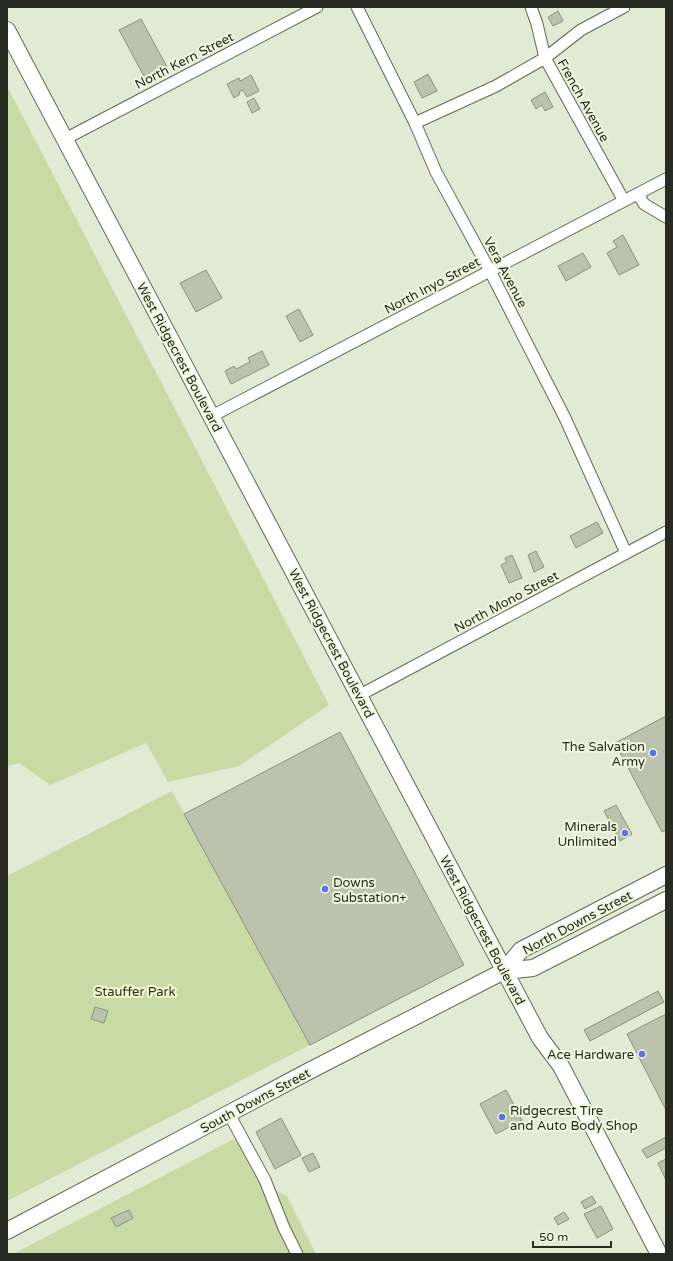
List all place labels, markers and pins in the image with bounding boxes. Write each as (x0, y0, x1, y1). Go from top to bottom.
place label: The Salvation Army (562, 739, 645, 770)
marker: The Salvation Army (648, 748, 658, 758)
place label: Minerals Unlimited (557, 819, 617, 850)
marker: Minerals Unlimited (620, 828, 630, 838)
place label: Downs Substation+ (333, 875, 407, 906)
marker: Downs Substation+ (320, 884, 330, 894)
place label: Ace Hardware (547, 1047, 634, 1063)
marker: Ace Hardware (637, 1049, 647, 1059)
place label: Ridgecrest Tire and Auto Body Shop (510, 1103, 638, 1134)
marker: Ridgecrest Tire and Auto Body Shop (497, 1112, 507, 1122)

